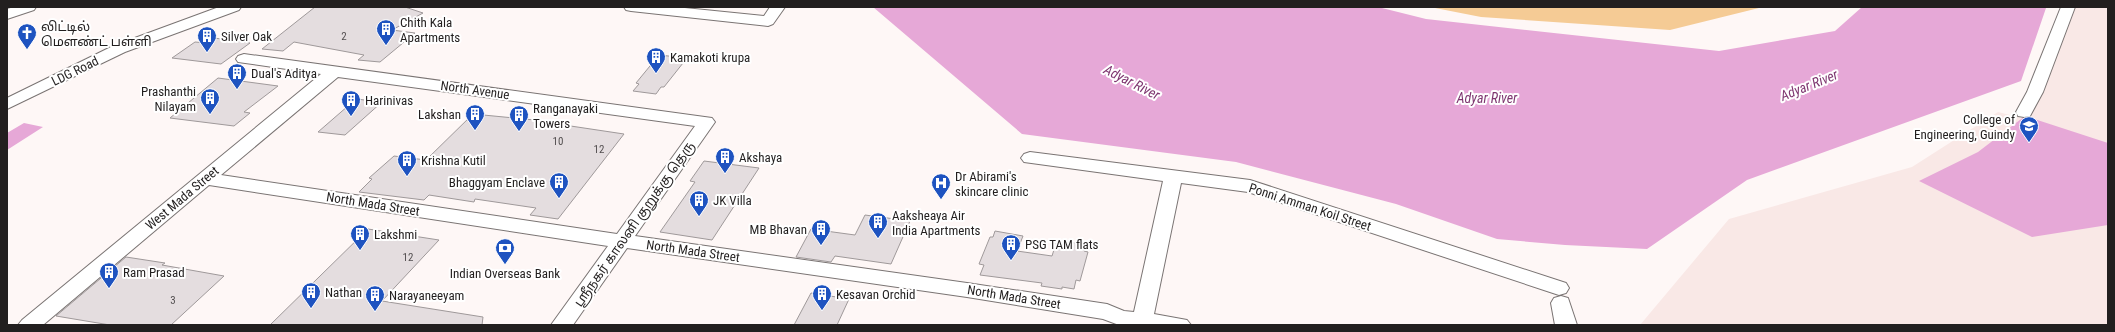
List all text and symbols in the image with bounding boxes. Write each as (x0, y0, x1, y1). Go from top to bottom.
place label: Chith Kala Apartments (400, 15, 460, 45)
building icon: Chith Kala Apartments (375, 18, 397, 46)
place label: லிட்டில் மௌண்ட் பள்ளி (41, 19, 152, 49)
church icon: லிட்டில் மௌண்ட் பள்ளி (16, 22, 38, 50)
building icon: Silver Oak (196, 25, 218, 53)
place label: Silver Oak (221, 29, 272, 44)
house number: 2 (341, 30, 347, 43)
building icon: Kamakoti krupa (645, 46, 667, 74)
place label: Kamakoti krupa (670, 50, 750, 65)
street label: LDG Road (49, 53, 101, 89)
water label: Adyar River (1101, 61, 1163, 103)
building icon: Dual's Aditya (226, 62, 248, 90)
place label: Dual's Aditya (251, 66, 317, 81)
water label: Adyar River (1777, 66, 1841, 104)
street label: North Avenue (440, 78, 510, 102)
place label: Prashanthi Nilayam (141, 84, 196, 114)
building icon: Prashanthi Nilayam (199, 87, 221, 115)
building icon: Harinivas (340, 89, 362, 117)
water label: Adyar River (1456, 90, 1518, 106)
place label: Harinivas (365, 93, 413, 108)
place label: Ranganayaki Towers (533, 101, 598, 131)
building icon: Lakshan (464, 103, 486, 131)
building icon: Ranganayaki Towers (508, 104, 530, 132)
place label: Lakshan (418, 107, 461, 122)
place label: College of Engineering, Guindy (1914, 112, 2016, 142)
school or university icon: College of Engineering, Guindy (2018, 115, 2040, 143)
house number: 10 (553, 135, 563, 148)
street label: ஸ்ரீநகர் காலனி குறுக்கு தெரு (571, 138, 698, 310)
house number: 12 (594, 143, 604, 156)
building icon: Akshaya (714, 146, 736, 174)
building icon: Krishna Kutil (396, 149, 418, 177)
place label: Akshaya (739, 150, 782, 165)
place label: Krishna Kutil (421, 153, 486, 168)
street label: West Mada Street (142, 163, 222, 233)
place label: Dr Abirami's skincare clinic (955, 169, 1028, 199)
building icon: Bhaggyam Enclave (548, 171, 570, 199)
hospital icon: Dr Abirami's skincare clinic (930, 172, 952, 200)
place label: Bhaggyam Enclave (449, 175, 545, 190)
street label: Ponni Amman Koil Street (1247, 180, 1373, 234)
street label: North Mada Street (325, 189, 421, 219)
building icon: JK Villa (688, 189, 710, 217)
place label: JK Villa (713, 193, 752, 208)
place label: Aaksheaya Air India Apartments (892, 208, 980, 238)
building icon: Aaksheaya Air India Apartments (867, 211, 889, 239)
building icon: MB Bhavan (810, 218, 832, 246)
place label: MB Bhavan (750, 222, 807, 237)
building icon: Lakshmi (349, 223, 371, 251)
place label: Lakshmi (374, 227, 417, 242)
building icon: PSG TAM flats (1000, 233, 1022, 261)
bank icon: Indian Overseas Bank (494, 237, 516, 265)
street label: North Mada Street (645, 237, 741, 265)
place label: PSG TAM flats (1025, 237, 1099, 252)
house number: 12 (403, 251, 413, 264)
building icon: Ram Prasad (98, 261, 120, 289)
place label: Ram Prasad (123, 265, 185, 280)
place label: Indian Overseas Bank (450, 266, 560, 281)
building icon: Nathan (300, 281, 322, 309)
street label: North Mada Street (966, 282, 1062, 312)
building icon: Kesavan Orchid (811, 283, 833, 311)
building icon: Narayaneeyam (364, 284, 386, 312)
place label: Nathan (325, 285, 362, 300)
place label: Kesavan Orchid (836, 287, 915, 302)
place label: Narayaneeyam (389, 288, 464, 303)
house number: 3 (170, 294, 176, 307)

